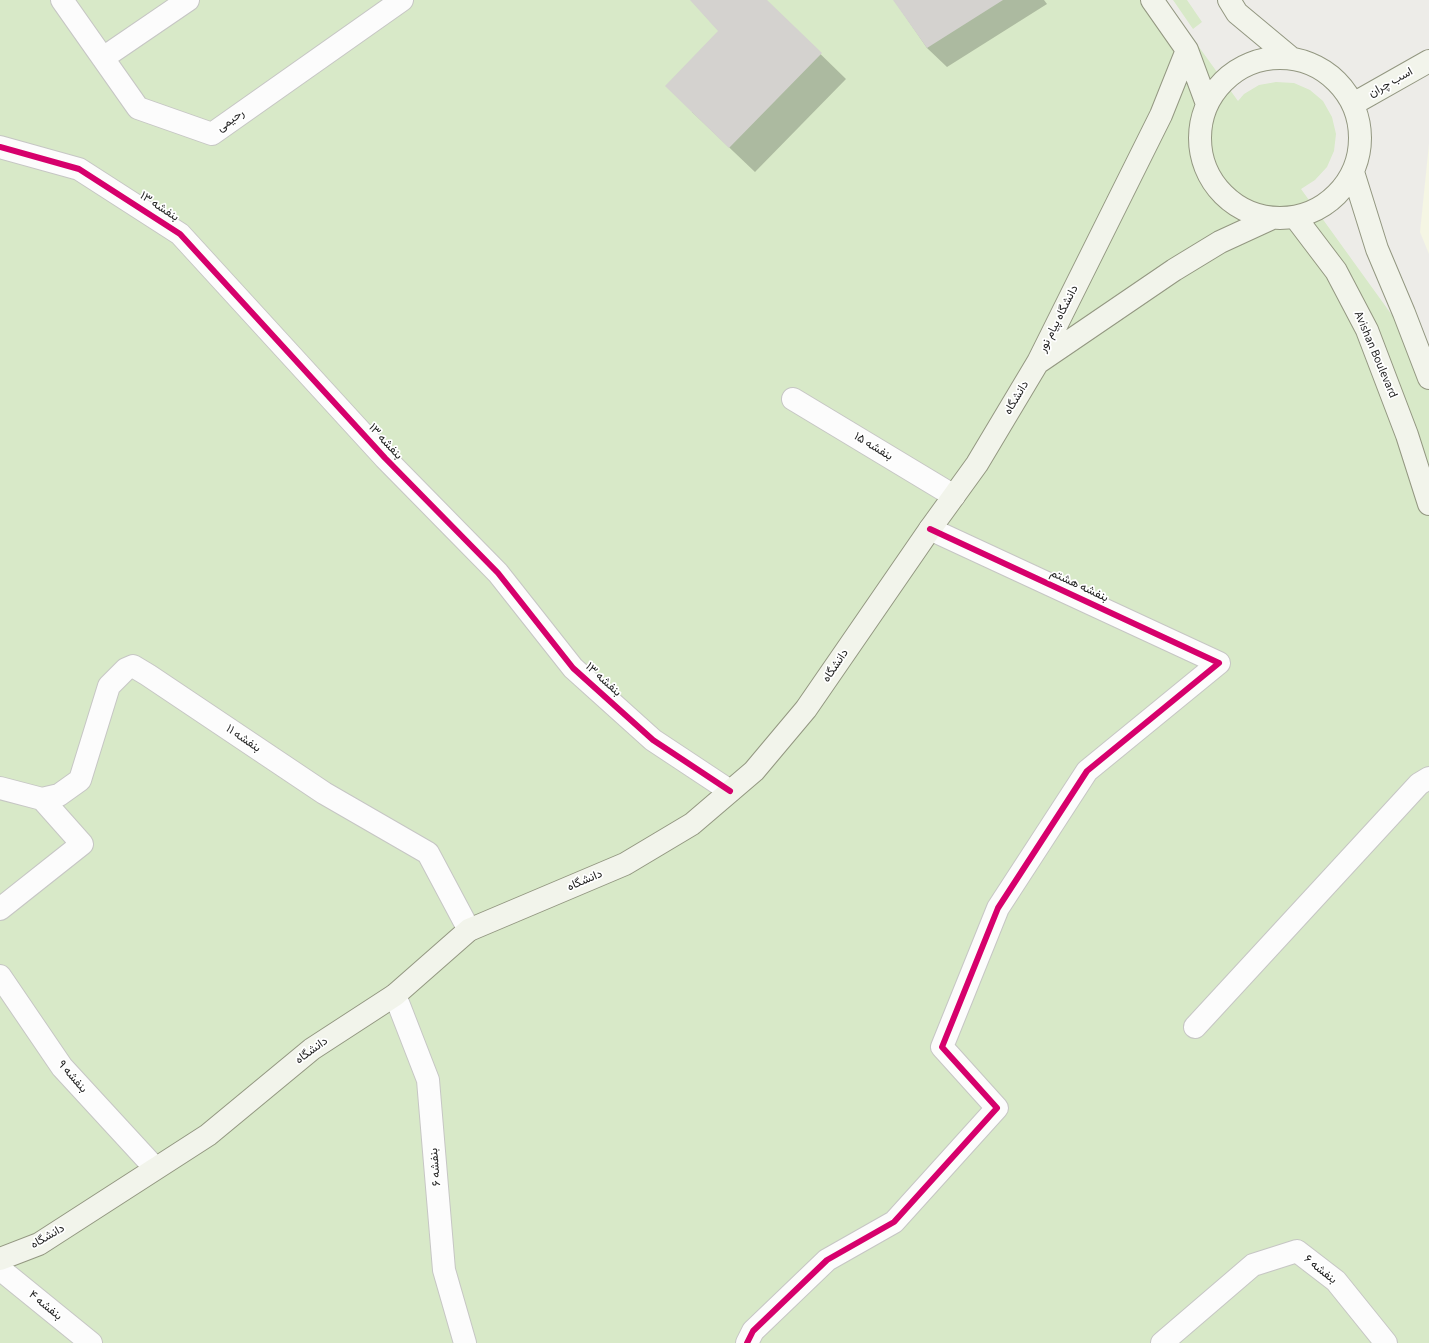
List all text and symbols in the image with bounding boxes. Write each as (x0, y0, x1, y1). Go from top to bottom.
street label: اسب چران (1366, 65, 1416, 101)
street label: رحیمی (214, 106, 248, 136)
street label: بنفشه ۱۳ (137, 189, 181, 225)
street label: دانشگاه پیام نور (1036, 283, 1082, 355)
street label: Avishan Boulevard (1350, 309, 1400, 401)
street label: دانشگاه (1001, 378, 1033, 418)
street label: بنفشه ۱۳ (365, 421, 405, 463)
street label: بنفشه ۱۵ (851, 430, 895, 464)
street label: بنفشه هشتم (1048, 566, 1110, 606)
street label: دانشگاه (820, 647, 852, 685)
street label: بنفشه ۱۳ (582, 660, 624, 700)
street label: بنفشه ۱۱ (223, 722, 263, 756)
street label: دانشگاه (565, 867, 605, 895)
street label: دانشگاه (293, 1034, 331, 1068)
street label: بنفشه ۹ (54, 1058, 90, 1096)
street label: بنفشه ۶ (427, 1147, 445, 1187)
street label: دانشگاه (28, 1222, 68, 1252)
street label: بنفشه ۶ (1301, 1252, 1339, 1288)
street label: بنفشه ۴ (25, 1288, 65, 1324)

